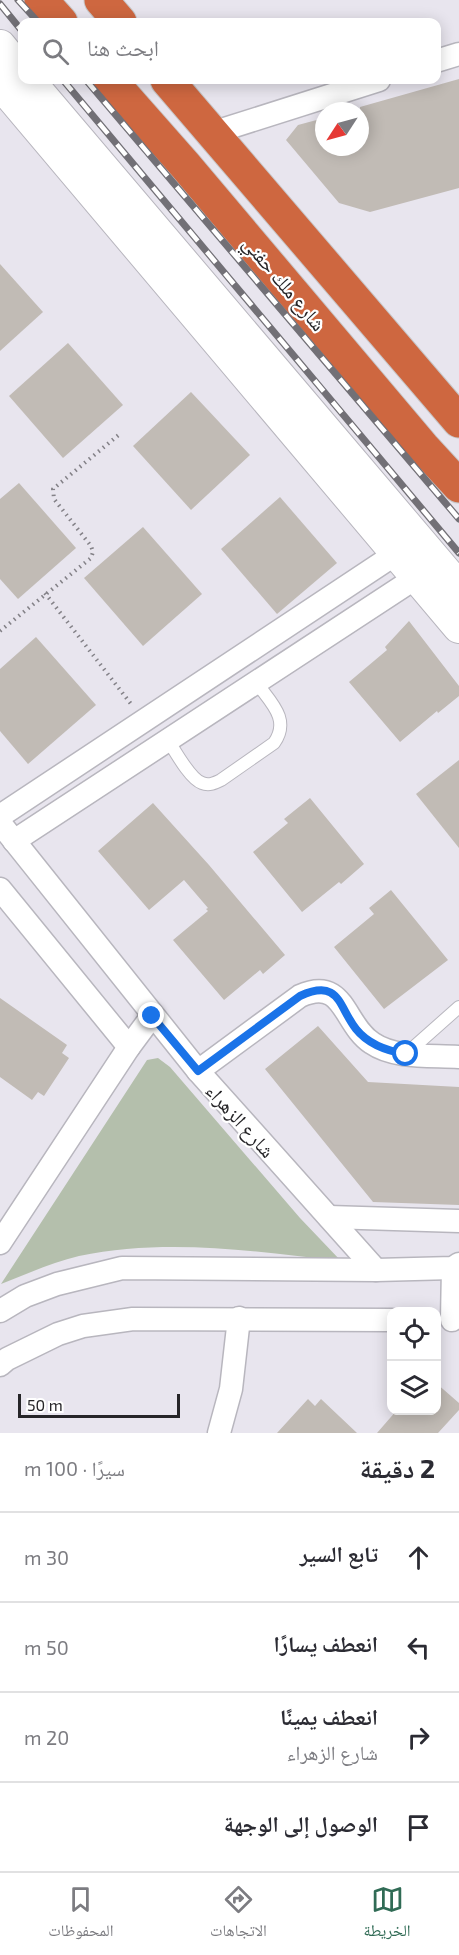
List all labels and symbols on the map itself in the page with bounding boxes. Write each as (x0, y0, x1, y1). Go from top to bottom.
north arrow (315, 102, 369, 156)
street label: شارع ملك حفني (235, 231, 331, 338)
route end (138, 1002, 164, 1028)
route start (392, 1040, 418, 1066)
street label: شارع الزهراء (200, 1078, 280, 1163)
scale bar (18, 1391, 180, 1418)

